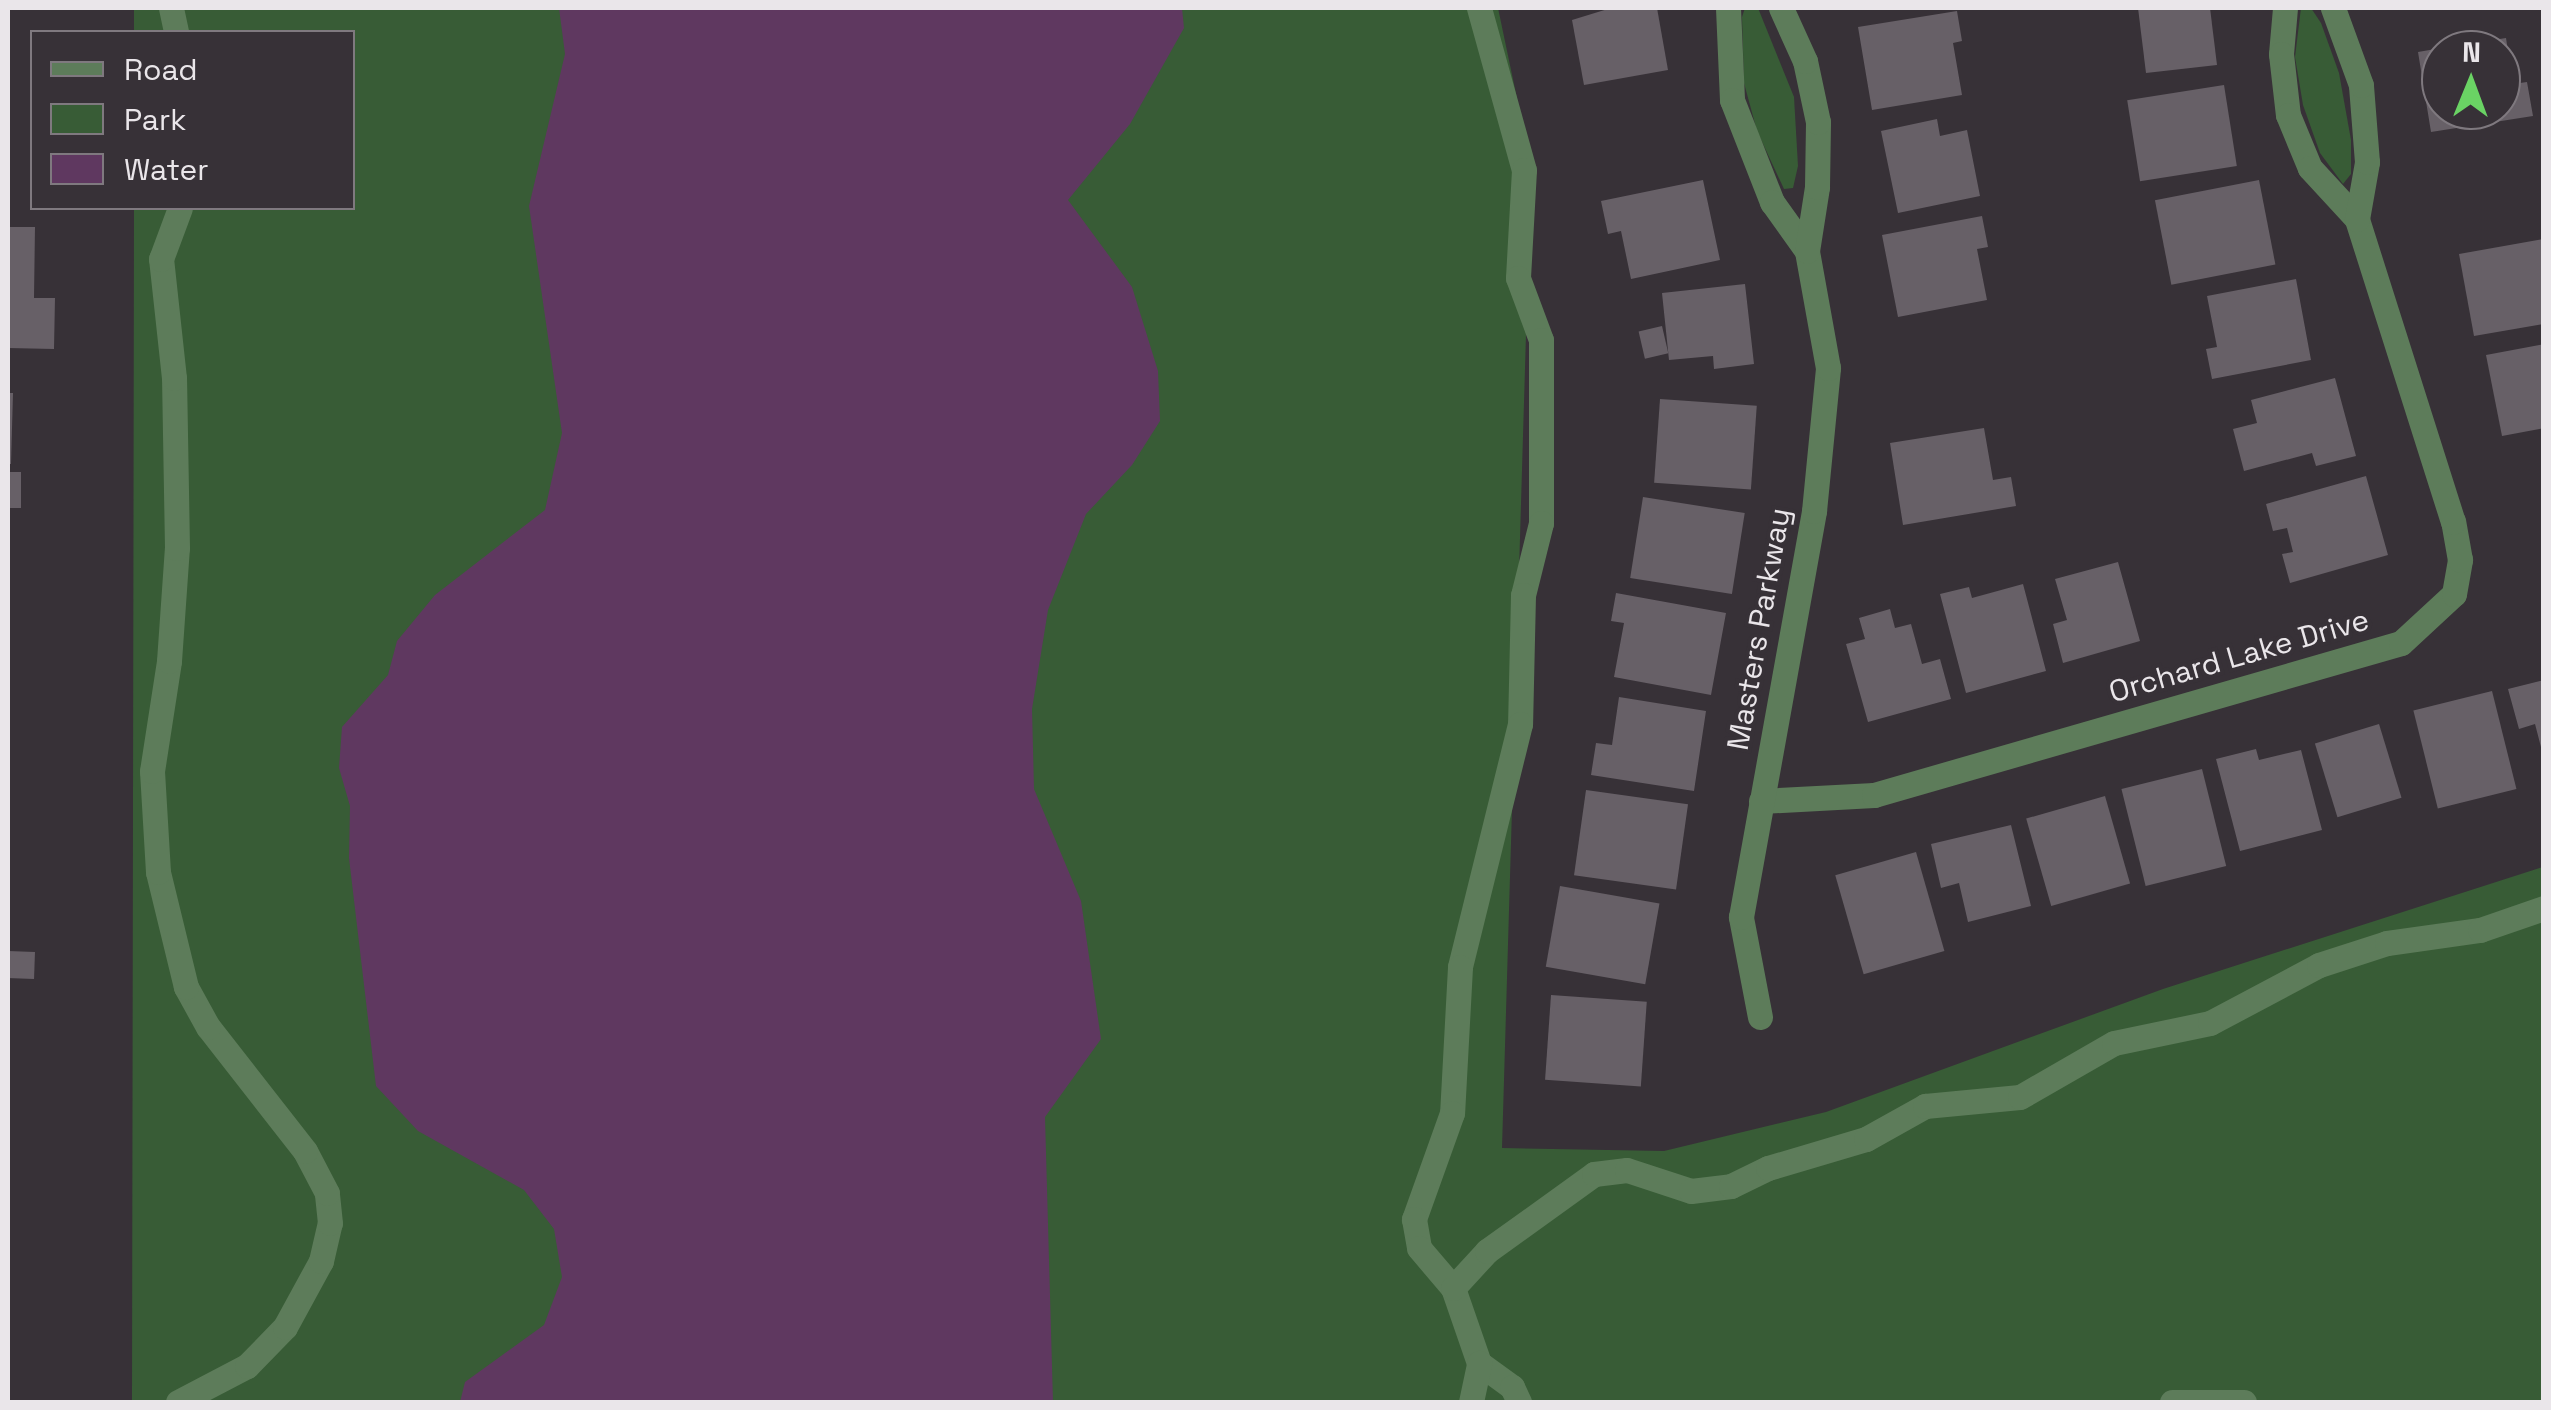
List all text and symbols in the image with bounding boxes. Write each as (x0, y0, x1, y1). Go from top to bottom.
legend (30, 30, 355, 210)
north arrow (2421, 30, 2521, 130)
text: N (2462, 34, 2481, 70)
text: Road (124, 50, 198, 89)
text: Park (124, 100, 186, 139)
text: Water (124, 150, 209, 189)
street label: Masters Parkway (1720, 505, 1798, 753)
street label: Orchard Lake Drive (2105, 602, 2373, 710)

